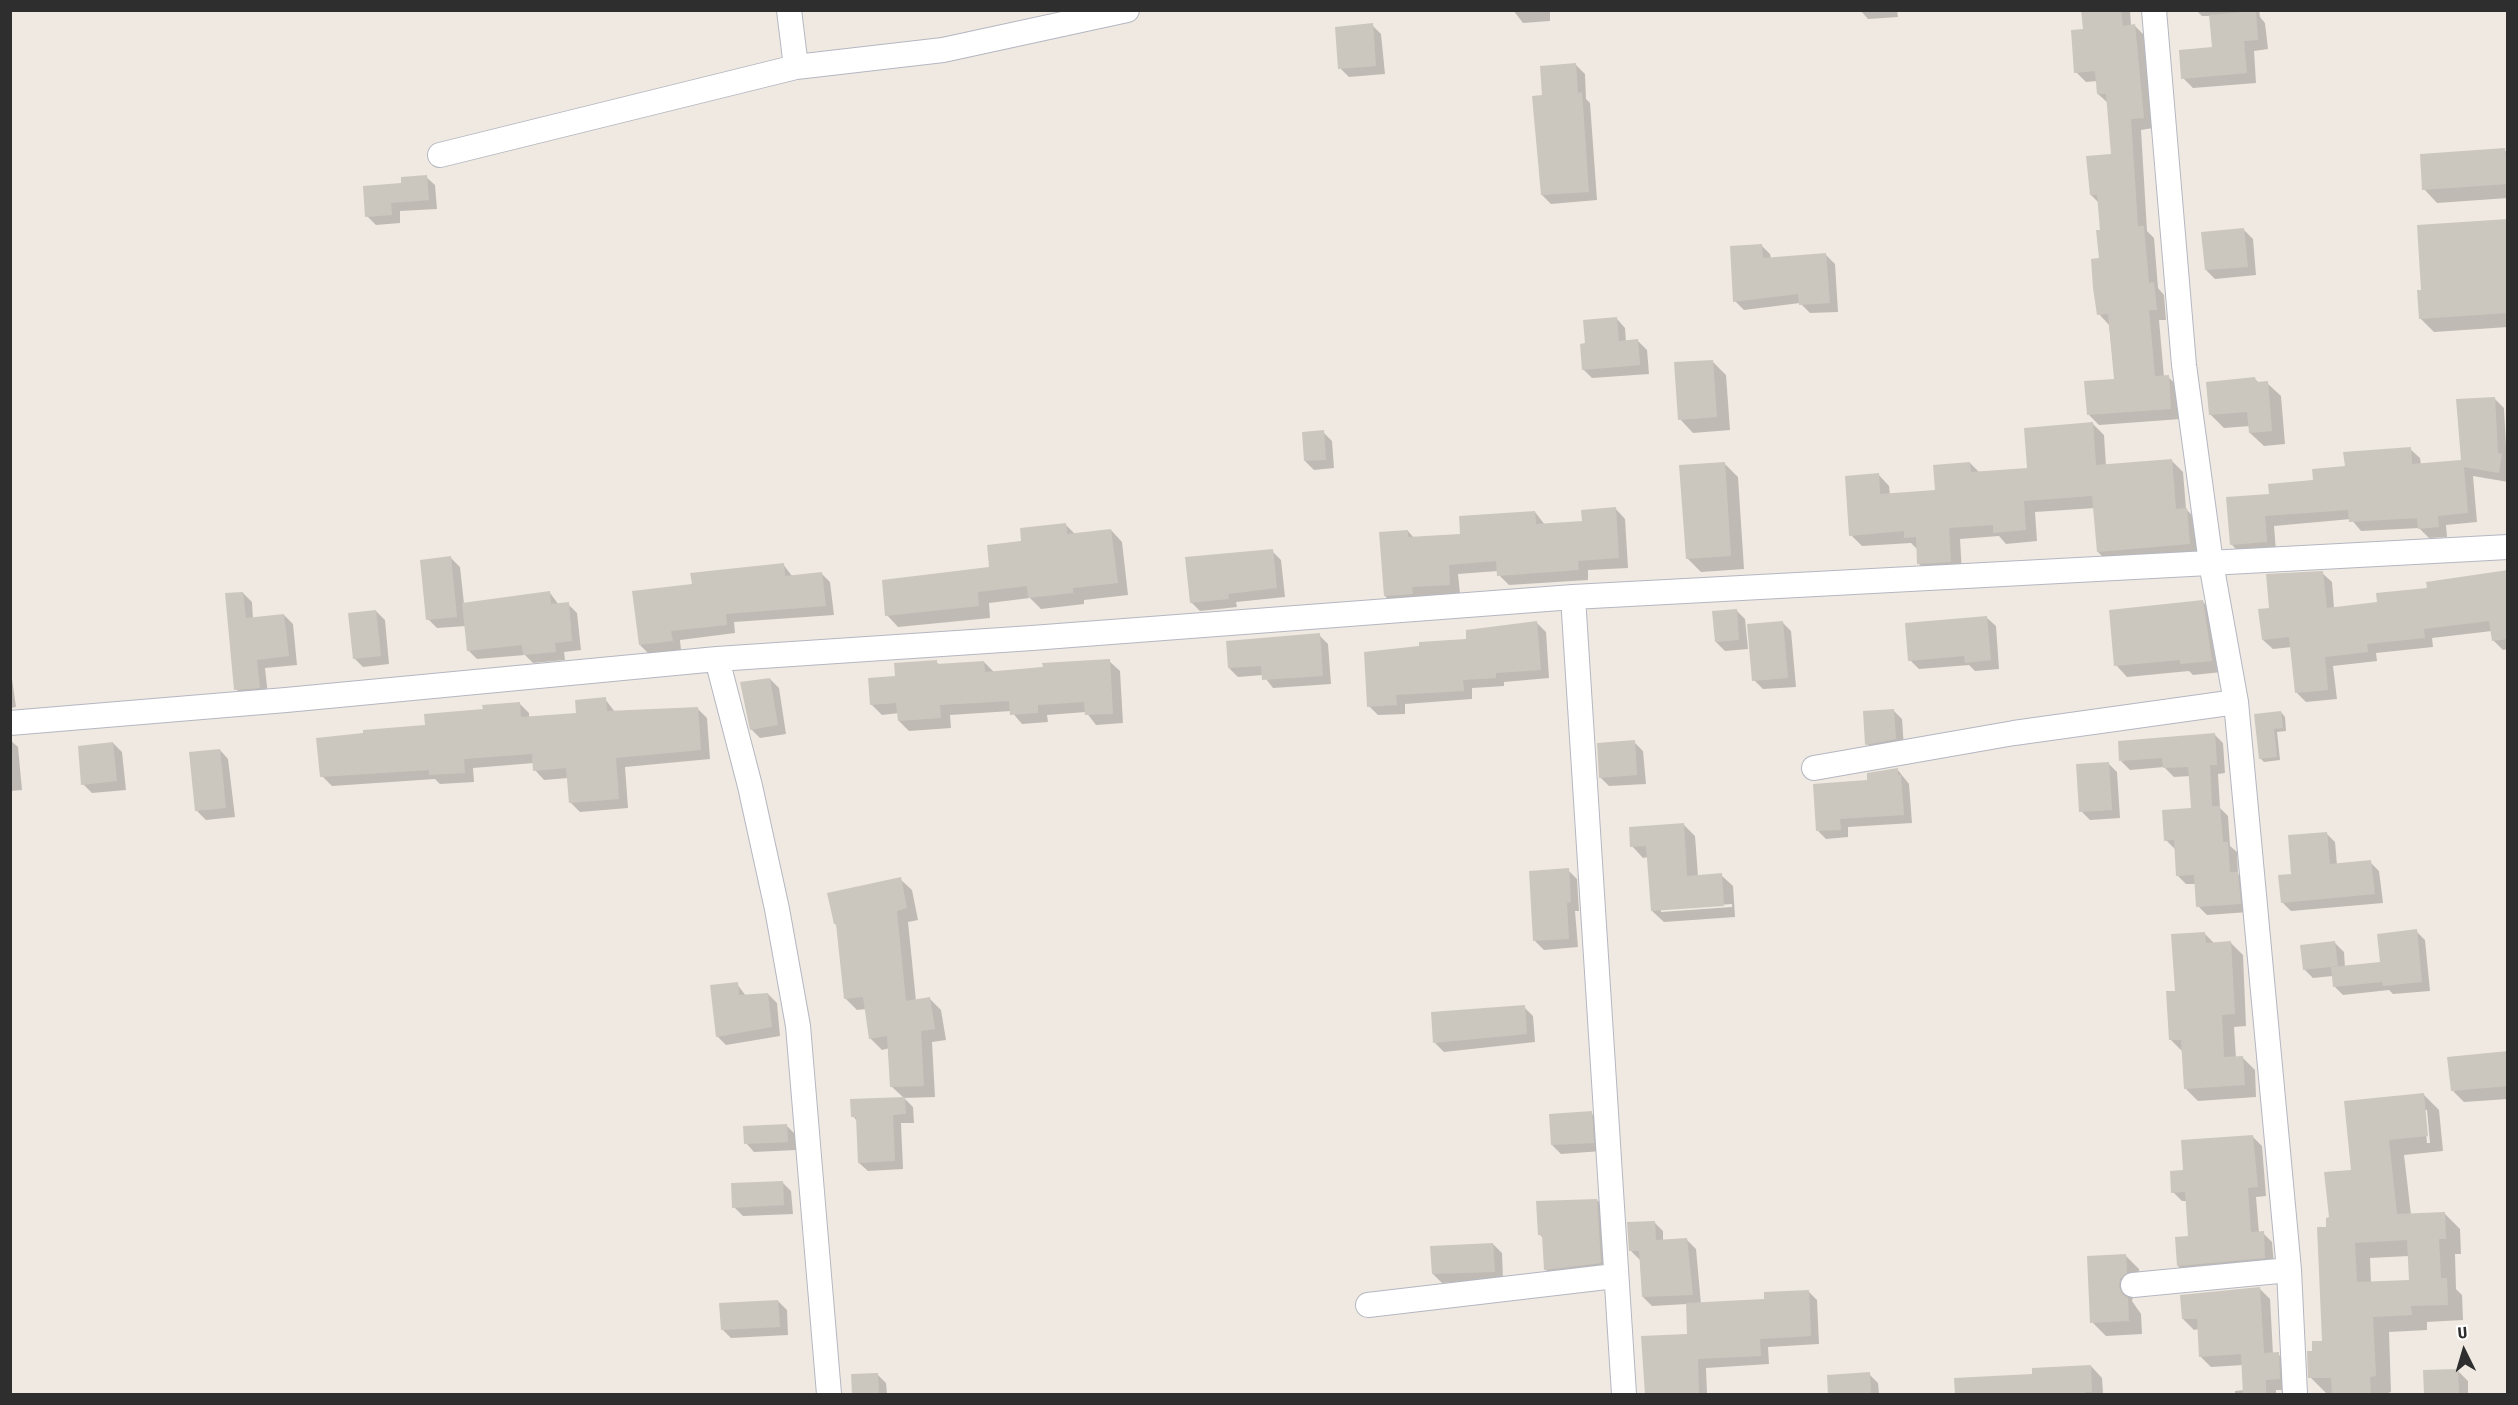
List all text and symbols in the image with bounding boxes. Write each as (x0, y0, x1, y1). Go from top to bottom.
north arrow (2434, 1321, 2494, 1381)
text: U (2457, 1323, 2468, 1342)

